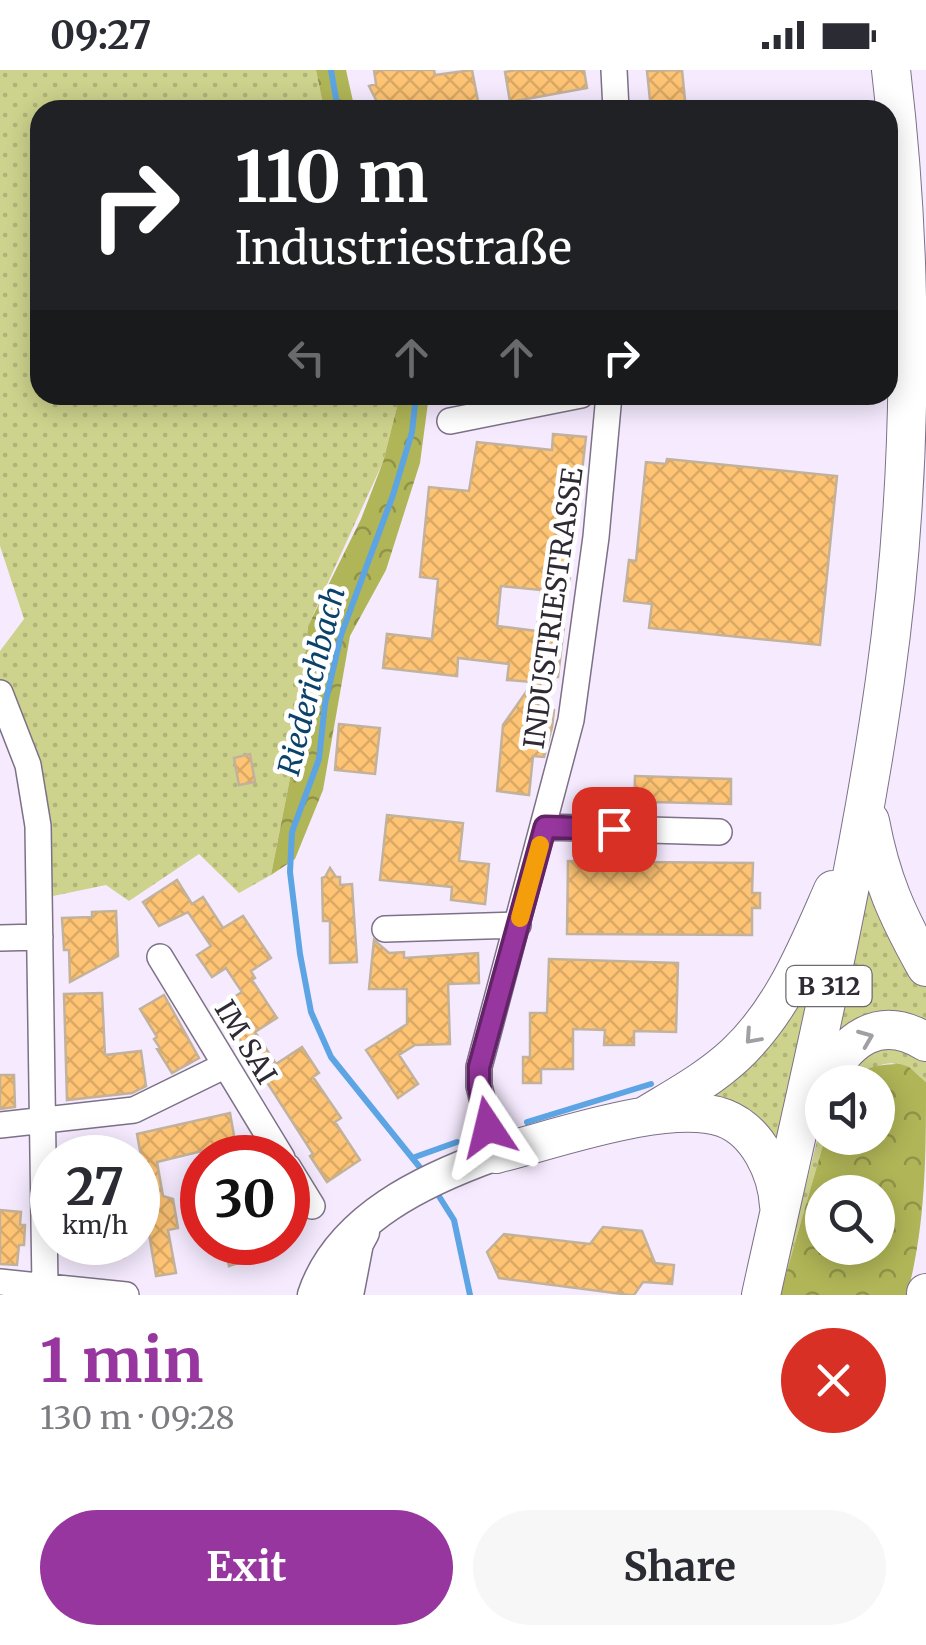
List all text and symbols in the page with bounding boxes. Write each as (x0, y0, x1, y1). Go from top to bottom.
text: 09:27 (50, 12, 151, 59)
text: 110 m (235, 133, 428, 221)
icon: right (70, 140, 200, 270)
text: Industriestraße (235, 220, 572, 276)
icon: left (279, 330, 334, 385)
icon: ahead (384, 330, 439, 385)
icon: ahead (489, 330, 544, 385)
icon: right (594, 330, 649, 385)
street label: INDUSTRIESTRASSE (515, 465, 591, 751)
water label: Riederichbach (269, 582, 353, 779)
pin (572, 787, 657, 872)
icon: arrive (587, 802, 642, 857)
road number: B 312 (786, 966, 872, 1006)
street label: IM SAI (207, 994, 285, 1090)
one-way arrow (745, 1025, 763, 1044)
one-way arrow (856, 1030, 874, 1050)
map controls (805, 1065, 895, 1265)
button: sound (805, 1065, 895, 1155)
position arrow (436, 1075, 540, 1179)
speed limit sign: 30 (180, 1135, 310, 1265)
text: 27 (66, 1156, 124, 1219)
button: search (805, 1175, 895, 1265)
text: km/h (62, 1209, 128, 1241)
text: 1 min (40, 1323, 203, 1398)
button: close (781, 1328, 886, 1433)
text: 130 m · 09:28 (40, 1398, 235, 1438)
button: Exit (40, 1510, 453, 1625)
button: Share (473, 1510, 886, 1625)

